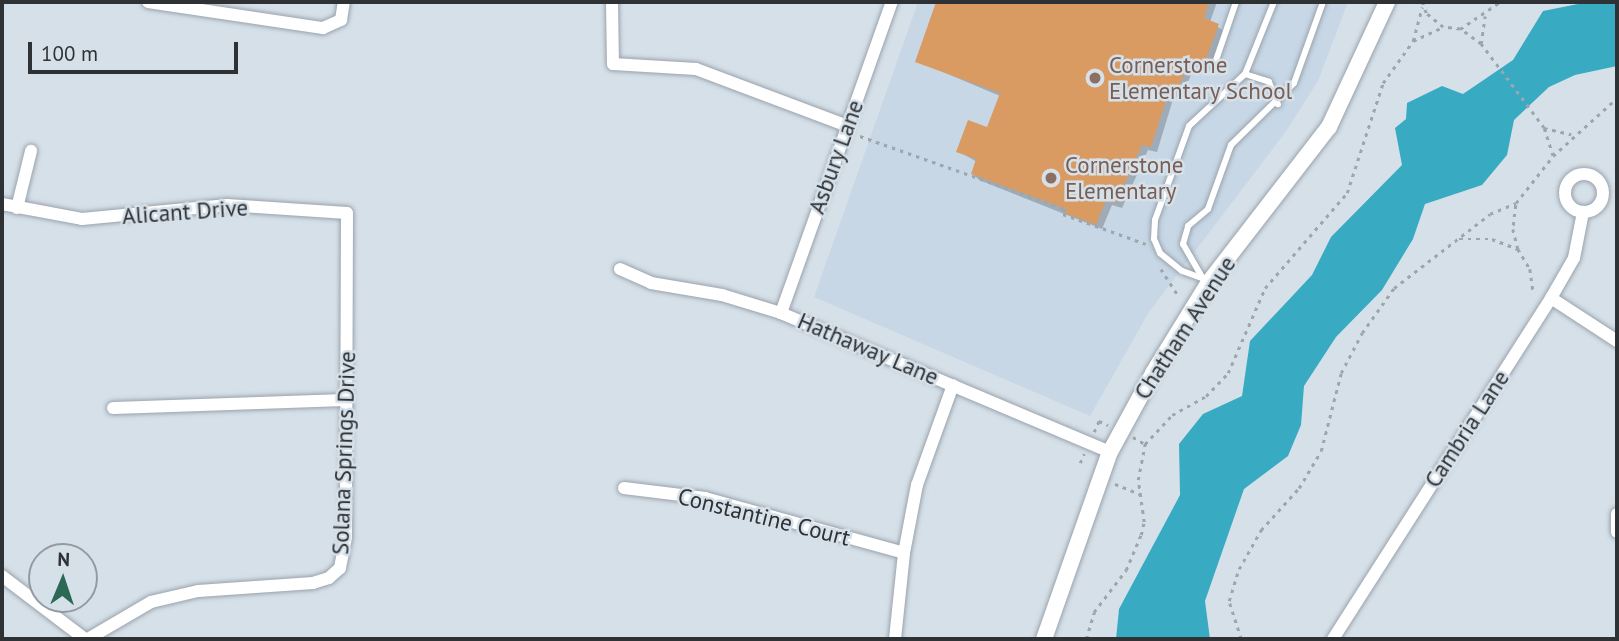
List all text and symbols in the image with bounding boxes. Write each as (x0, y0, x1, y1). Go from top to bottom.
scale bar (32, 28, 242, 72)
text: 100 m (41, 40, 98, 67)
place label: Cornerstone Elementary School (1109, 51, 1293, 105)
marker: Cornerstone Elementary School (1087, 70, 1103, 86)
street label: Asbury Lane (803, 96, 869, 218)
place label: Cornerstone Elementary (1065, 151, 1183, 205)
marker: Cornerstone Elementary (1043, 170, 1059, 186)
street label: Alicant Drive (121, 194, 249, 230)
street label: Chatham Avenue (1128, 251, 1242, 405)
street label: Hathaway Lane (793, 307, 943, 391)
street label: Solana Springs Drive (327, 351, 361, 555)
street label: Cambria Lane (1419, 365, 1515, 493)
street label: Constantine Court (675, 482, 853, 552)
north arrow (28, 543, 98, 613)
text: N (57, 547, 70, 571)

